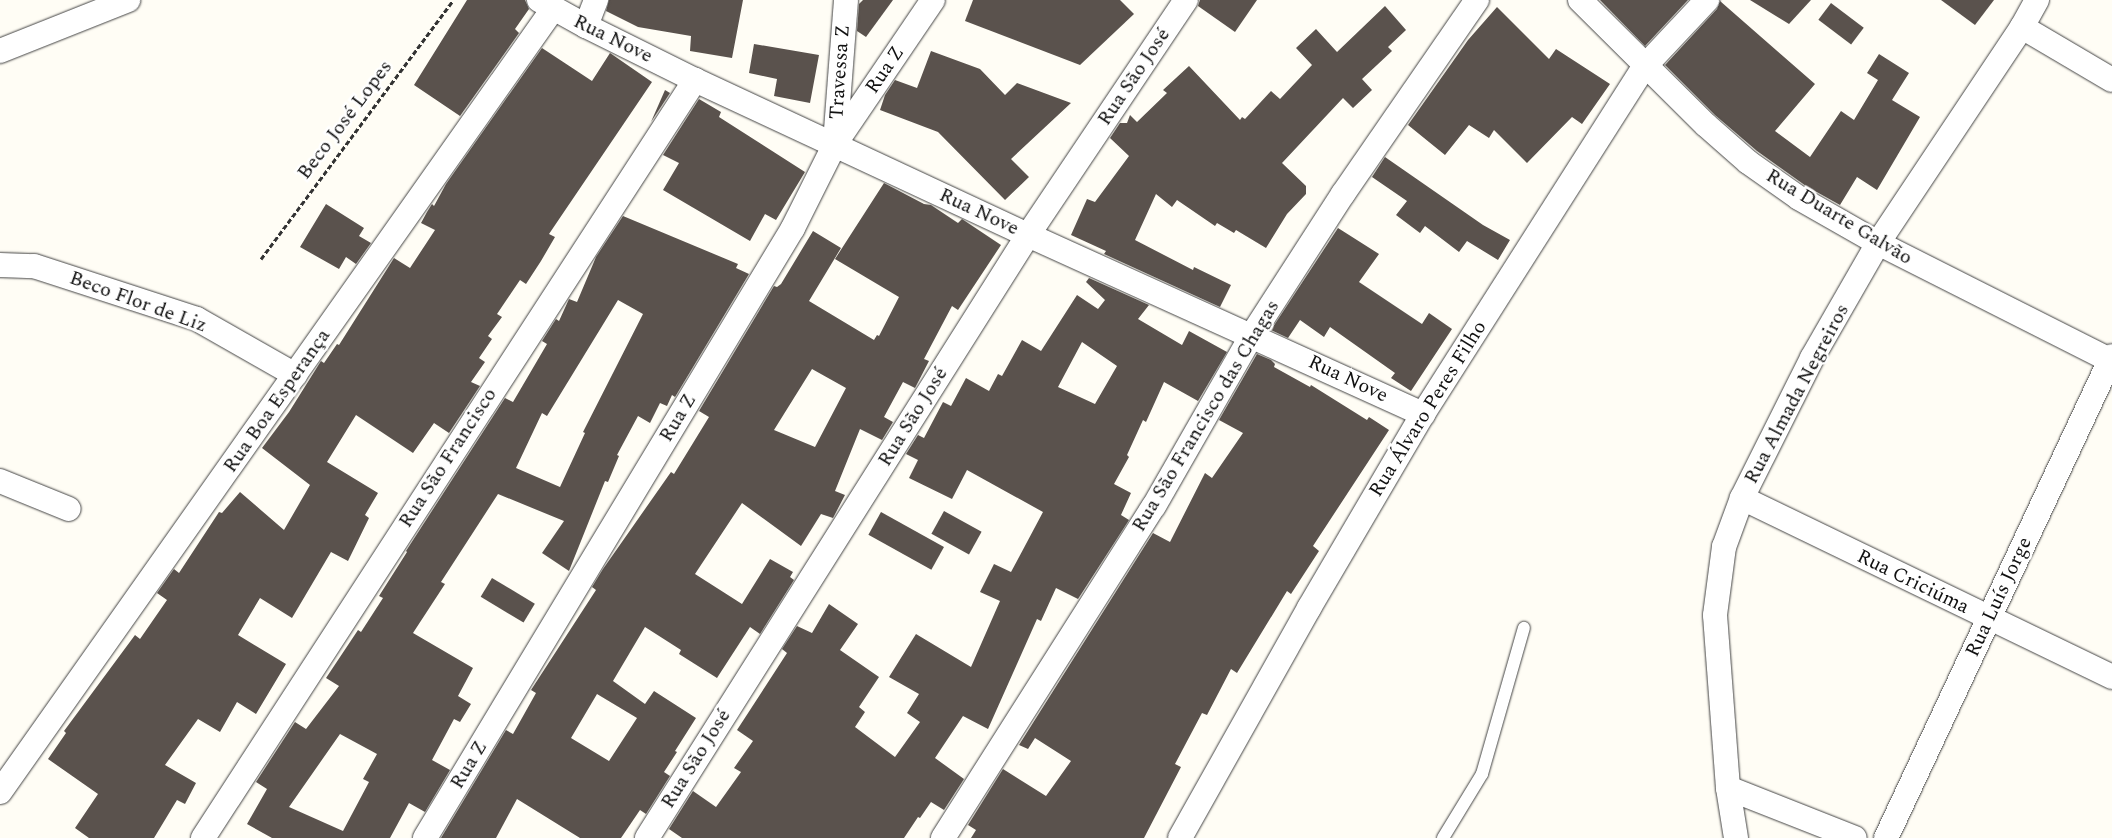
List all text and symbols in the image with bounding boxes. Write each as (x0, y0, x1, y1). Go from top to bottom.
street label: Rua Nove (569, 10, 657, 68)
street label: Travessa Z (825, 24, 855, 120)
street label: Rua São José (1093, 24, 1175, 130)
street label: Rua Z (860, 42, 910, 98)
street label: Beco José Lopes (292, 56, 398, 184)
street label: Rua Duarte Galvão (1761, 164, 1917, 270)
street label: Rua Nove (935, 183, 1023, 241)
street label: Beco Flor de Liz (66, 266, 210, 338)
street label: Rua São Francisco das Chagas (1127, 296, 1285, 536)
street label: Rua Almada Negreiros (1739, 300, 1855, 488)
street label: Rua Álvaro Peres Filho (1364, 317, 1492, 501)
street label: Rua Boa Esperança (218, 324, 336, 478)
street label: Rua Nove (1304, 350, 1392, 408)
street label: Rua São José (873, 363, 953, 471)
street label: Rua São Francisco (394, 384, 502, 532)
street label: Rua Z (654, 389, 702, 447)
street label: Rua Luís Jorge (1961, 533, 2037, 661)
street label: Rua Criciúma (1853, 545, 1973, 619)
street label: Rua São José (656, 705, 736, 813)
street label: Rua Z (445, 736, 493, 794)

